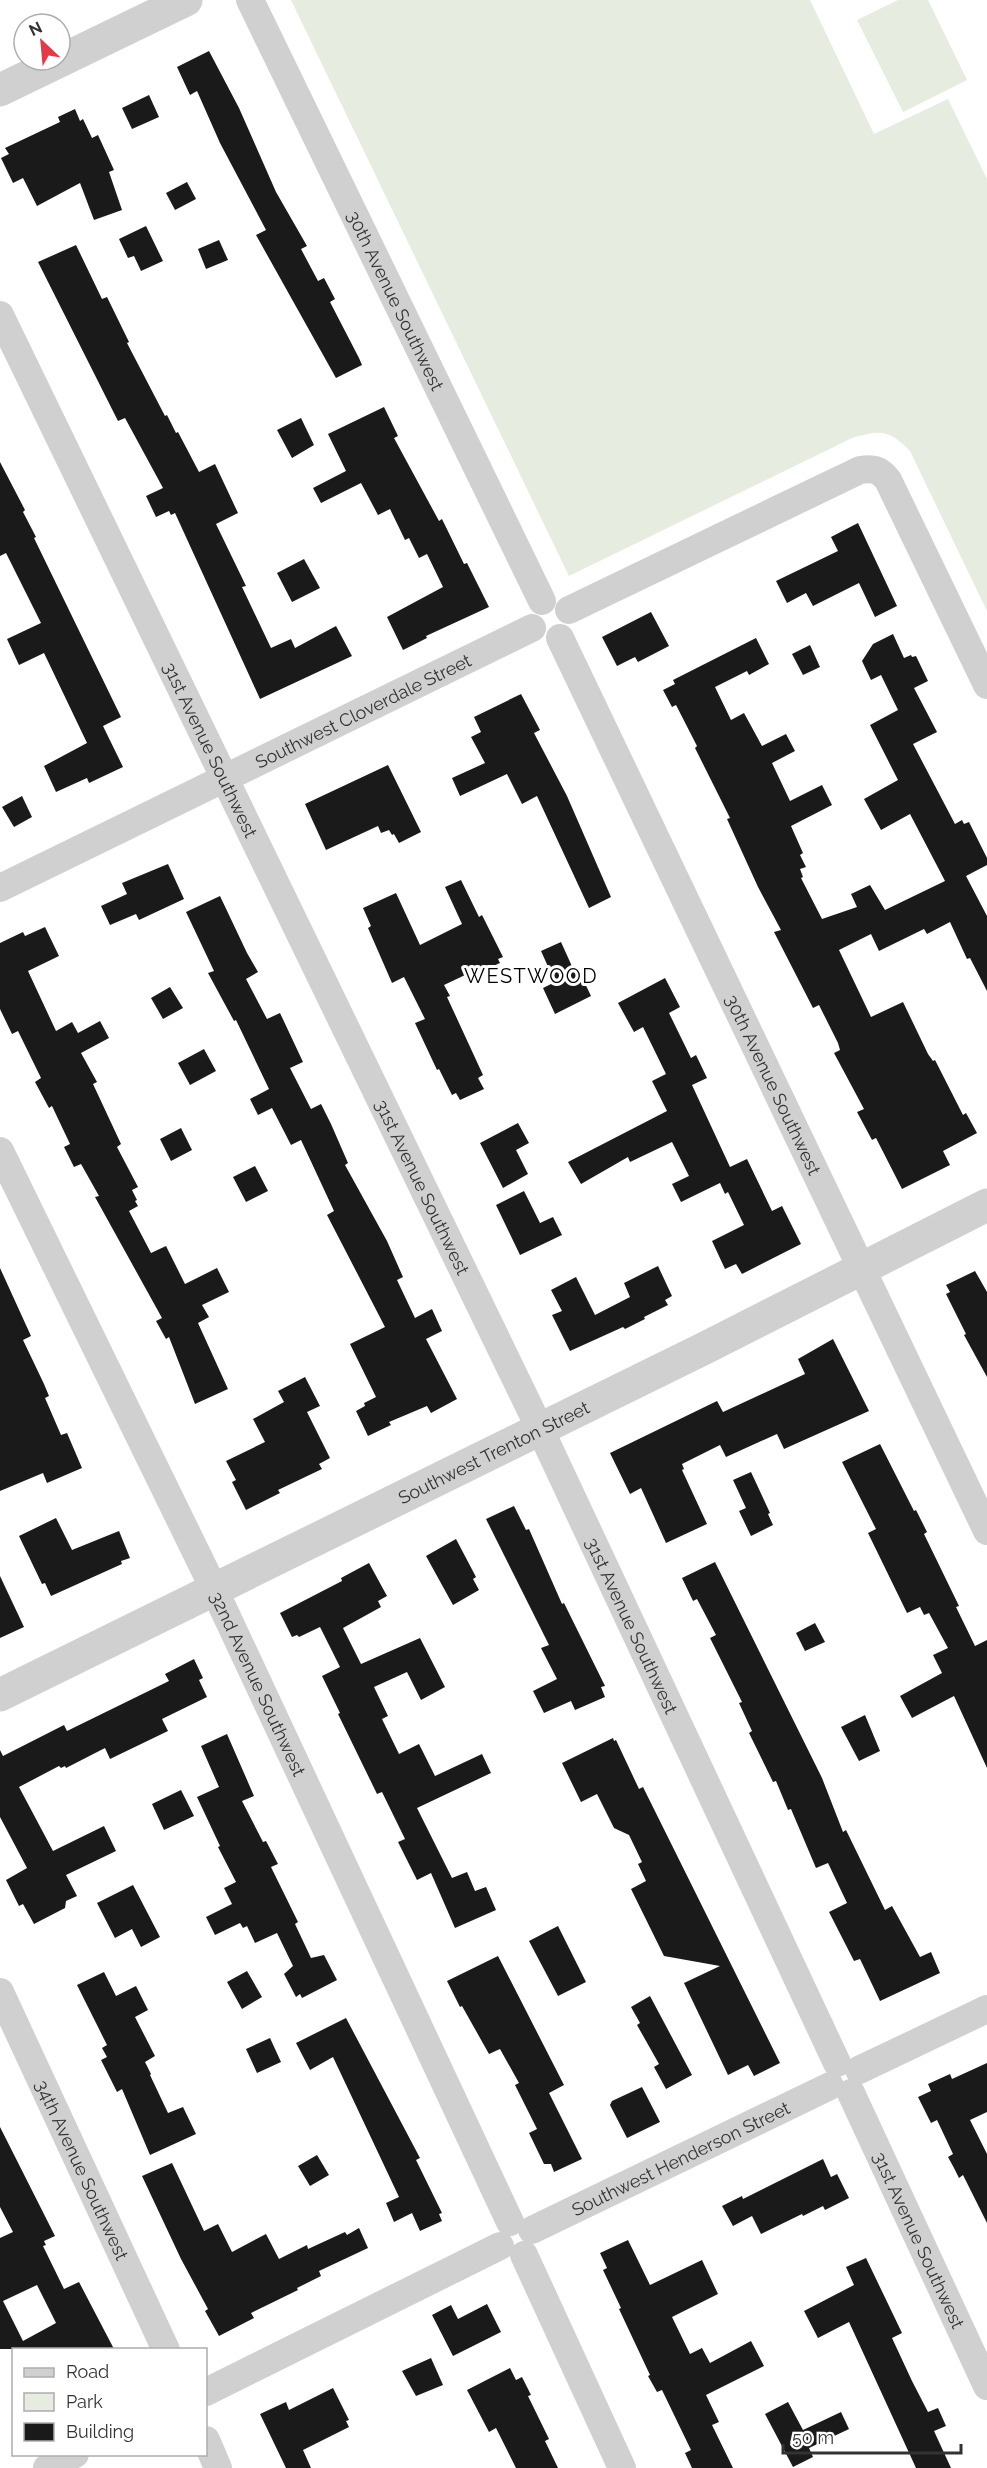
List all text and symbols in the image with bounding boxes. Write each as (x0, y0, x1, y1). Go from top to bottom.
north arrow (12, 12, 72, 72)
text: N (26, 18, 45, 40)
street label: 30th Avenue Southwest (343, 207, 449, 394)
street label: Southwest Cloverdale Street (252, 649, 474, 772)
street label: 31st Avenue Southwest (159, 659, 262, 841)
district label: WESTWOOD (464, 964, 598, 988)
street label: 30th Avenue Southwest (721, 991, 826, 1178)
street label: 31st Avenue Southwest (371, 1096, 474, 1278)
street label: Southwest Trenton Street (394, 1396, 592, 1508)
street label: 31st Avenue Southwest (582, 1534, 682, 1717)
street label: 32nd Avenue Southwest (206, 1588, 310, 1779)
street label: 34th Avenue Southwest (32, 2076, 133, 2263)
street label: Southwest Henderson Street (568, 2097, 793, 2220)
street label: 31st Avenue Southwest (869, 2148, 969, 2332)
legend (12, 2348, 207, 2456)
text: Road (66, 2361, 109, 2382)
text: Park (66, 2391, 103, 2412)
scale bar (783, 2417, 962, 2455)
text: Building (66, 2421, 134, 2442)
text: 50 m (792, 2427, 834, 2448)

